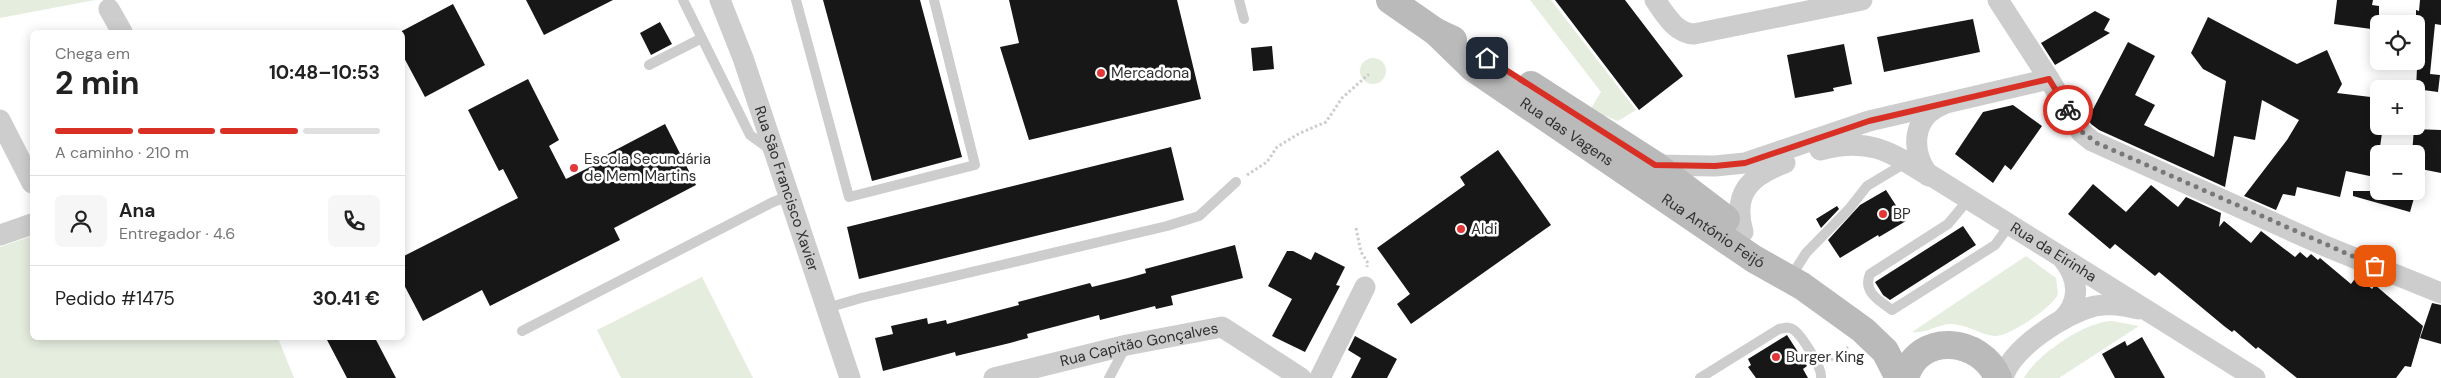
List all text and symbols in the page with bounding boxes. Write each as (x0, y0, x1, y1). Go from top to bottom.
map controls (2370, 15, 2425, 200)
button: locate (2370, 15, 2425, 70)
pin (1466, 37, 1508, 79)
text: Chega em (55, 43, 130, 64)
icon: home (1473, 44, 1501, 72)
text: 10:48–10:53 (269, 60, 380, 85)
text: 2 min (55, 62, 140, 104)
place label: Mercadona (1111, 63, 1189, 83)
marker: Mercadona (1095, 67, 1107, 79)
button: + (2370, 80, 2425, 135)
courier (2043, 85, 2093, 135)
street label: Rua das Vagens (1516, 93, 1617, 171)
icon: bike (2054, 96, 2082, 124)
street label: Rua São Francisco Xavier (750, 103, 824, 274)
text: A caminho · 210 m (55, 142, 189, 163)
button: − (2370, 145, 2425, 200)
place label: Escola Secundária de Mem Martins (584, 149, 711, 186)
marker: Escola Secundária de Mem Martins (568, 162, 580, 174)
street label: Rua António Feijó (1658, 189, 1768, 273)
button: person (55, 195, 107, 247)
button: phone (328, 195, 380, 247)
text: Ana (119, 198, 155, 223)
place label: BP (1893, 204, 1911, 224)
marker: BP (1877, 208, 1889, 220)
street label: Rua da Eirinha (2007, 218, 2100, 287)
place label: Aldi (1471, 219, 1497, 239)
text: Entregador · 4.6 (119, 223, 235, 244)
marker: Aldi (1455, 223, 1467, 235)
pin (2354, 245, 2396, 287)
icon: bag (2361, 252, 2389, 280)
text: Pedido #1475 (55, 286, 175, 311)
text: 30.41 € (312, 286, 380, 311)
street label: Rua Capitão Gonçalves (1058, 318, 1220, 371)
place label: Burger King (1786, 347, 1864, 367)
marker: Burger King (1770, 351, 1782, 363)

